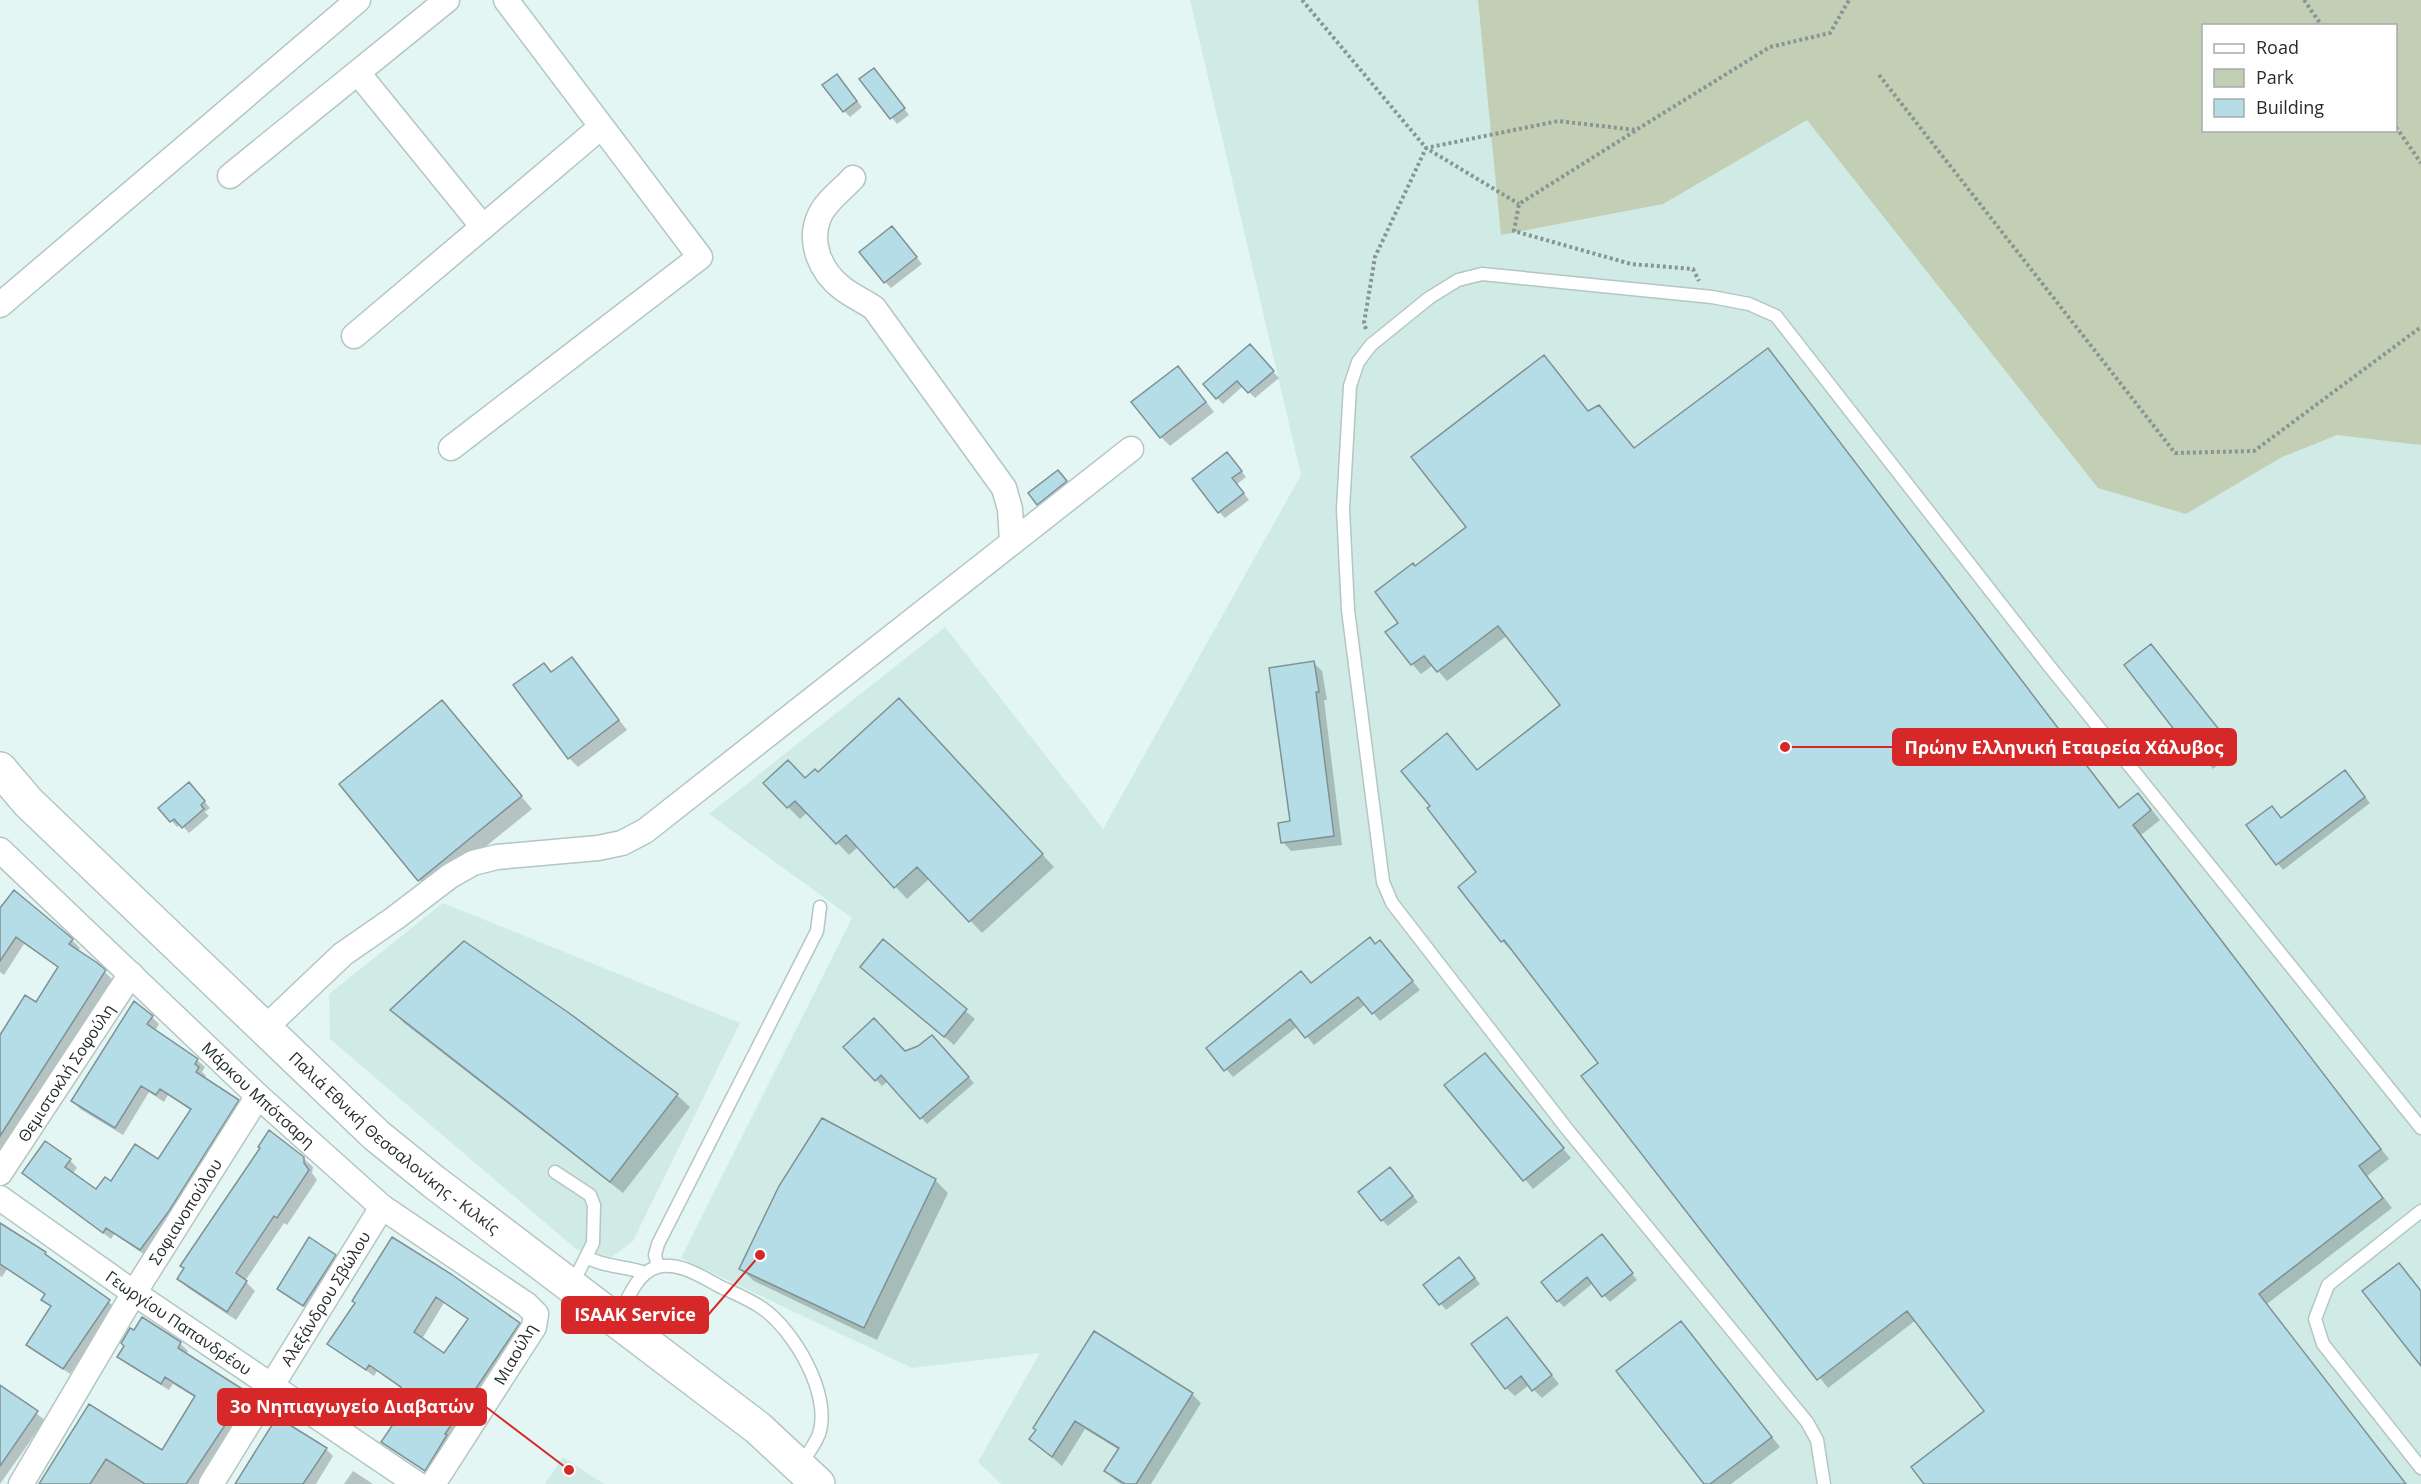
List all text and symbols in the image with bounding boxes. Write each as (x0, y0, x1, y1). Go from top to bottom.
legend (2202, 24, 2397, 132)
text: Road (2256, 35, 2299, 59)
text: Park (2256, 65, 2294, 89)
text: Building (2256, 95, 2324, 119)
callout: Πρώην Ελληνική Εταιρεία Χάλυβος (1893, 729, 2236, 765)
text: Πρώην Ελληνική Εταιρεία Χάλυβος (1905, 735, 2223, 759)
street label: Θεμιστοκλή Σοφούλη (12, 999, 120, 1146)
street label: Μάρκου Μπότσαρη (197, 1037, 320, 1153)
street label: Παλιά Εθνική Θεσσαλονίκης - Κιλκίς (284, 1047, 504, 1239)
street label: Σοφιανοπούλου (144, 1154, 227, 1269)
street label: Αλεξάνδρου Σβώλου (276, 1227, 375, 1370)
street label: Γεωργίου Παπανδρέου (101, 1265, 256, 1380)
callout: ISAAK Service (562, 1297, 708, 1333)
text: ISAAK Service (574, 1302, 696, 1326)
street label: Μιαούλη (489, 1319, 541, 1389)
callout: 3ο Νηπιαγωγείο Διαβατών (218, 1389, 486, 1425)
text: 3ο Νηπιαγωγείο Διαβατών (230, 1394, 474, 1418)

